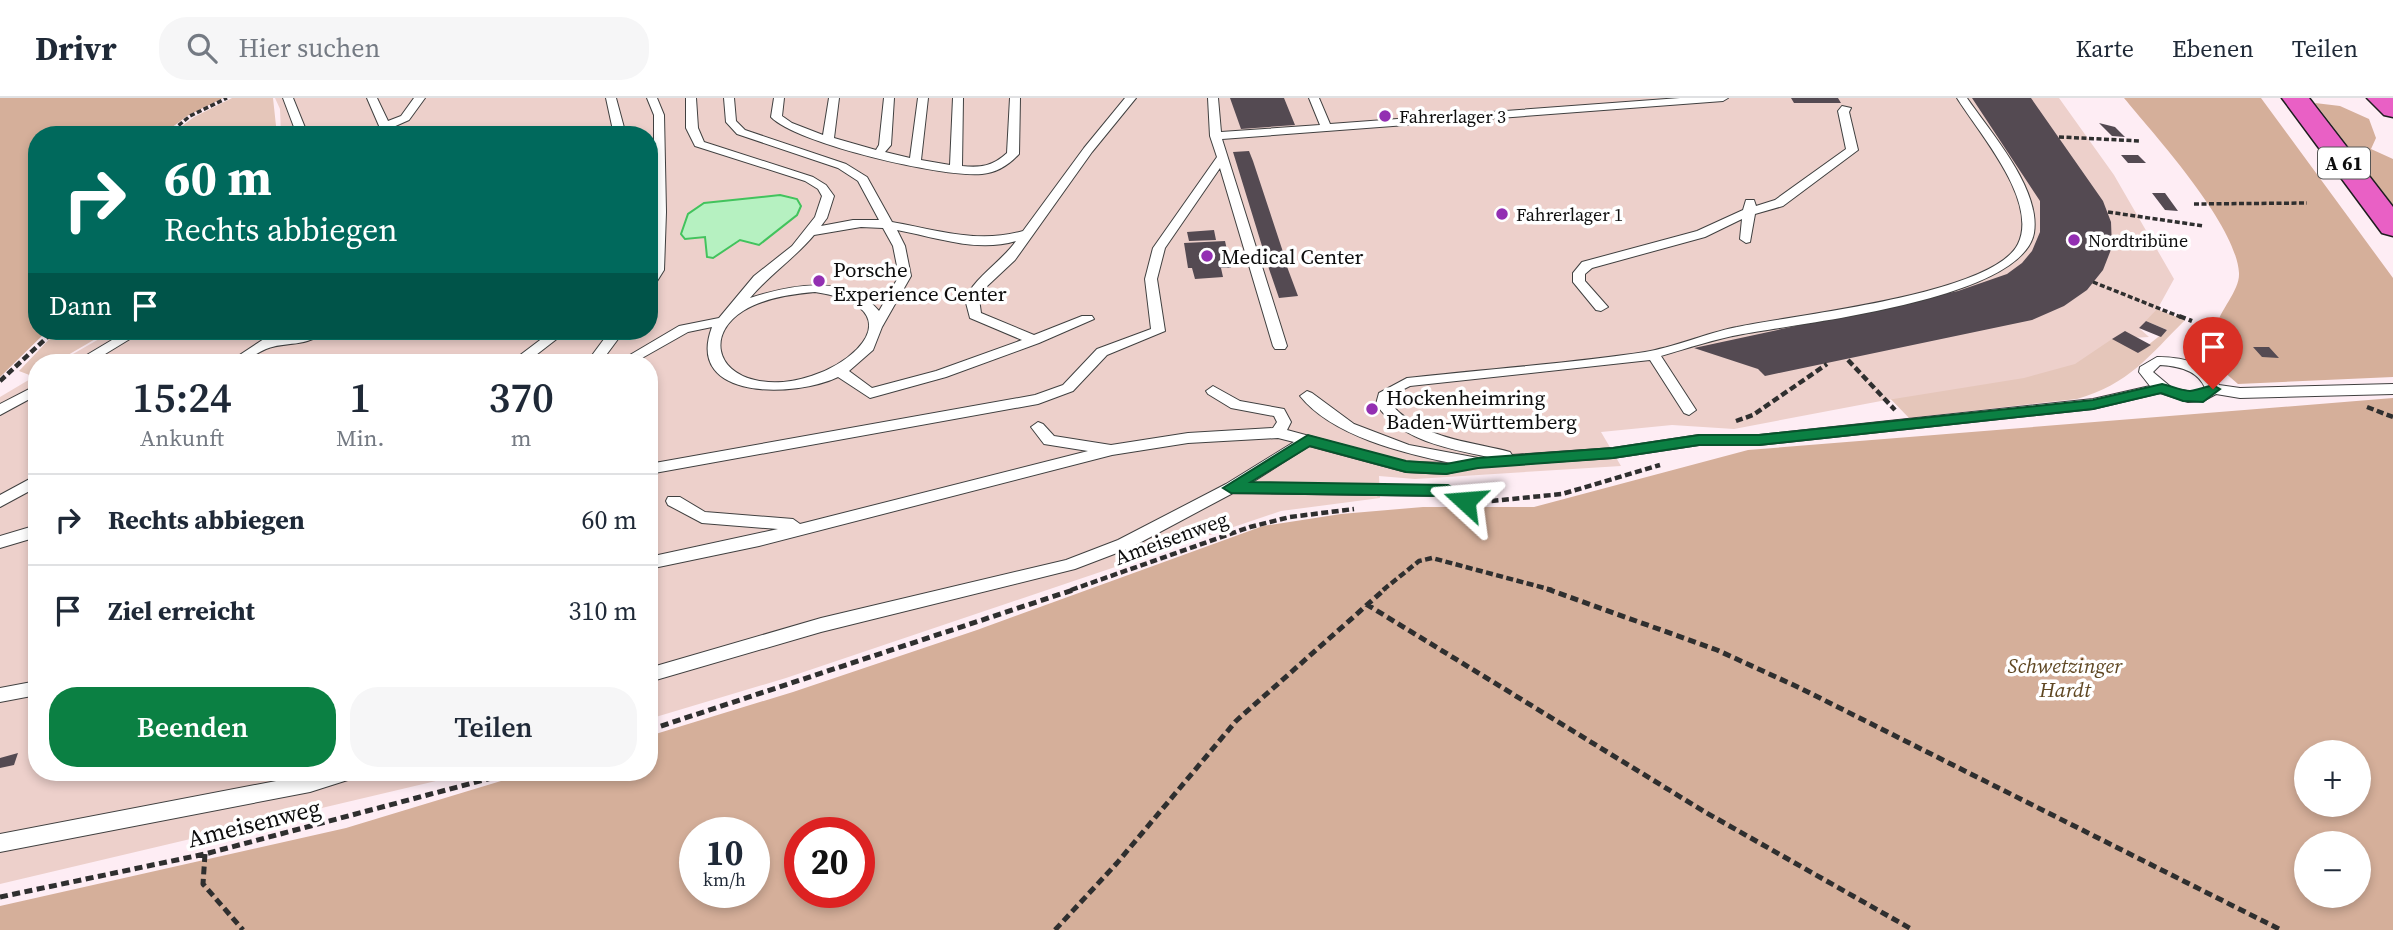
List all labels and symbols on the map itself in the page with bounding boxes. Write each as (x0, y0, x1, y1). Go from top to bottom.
place label: Fahrerlager 3 (1399, 104, 1506, 129)
marker: Fahrerlager 3 (1377, 108, 1393, 124)
road number: A 61 (2318, 148, 2370, 178)
place label: Fahrerlager 1 (1516, 202, 1623, 227)
marker: Fahrerlager 1 (1494, 206, 1510, 222)
place label: Nordtribüne (2088, 228, 2188, 253)
marker: Nordtribüne (2066, 232, 2082, 248)
place label: Medical Center (1221, 242, 1364, 271)
marker: Medical Center (1199, 248, 1215, 264)
place label: Porsche Experience Center (833, 255, 1007, 308)
marker: Porsche Experience Center (811, 273, 827, 289)
pin (2183, 317, 2243, 389)
place label: Hockenheimring Baden-Württemberg (1386, 383, 1577, 436)
marker: Hockenheimring Baden-Württemberg (1364, 401, 1380, 417)
position arrow (1428, 464, 1502, 538)
street label: Ameisenweg (1110, 504, 1232, 572)
park label: Schwetzinger Hardt (2008, 651, 2123, 704)
street label: Ameisenweg (184, 791, 324, 855)
speed limit sign: 20 (784, 817, 875, 908)

